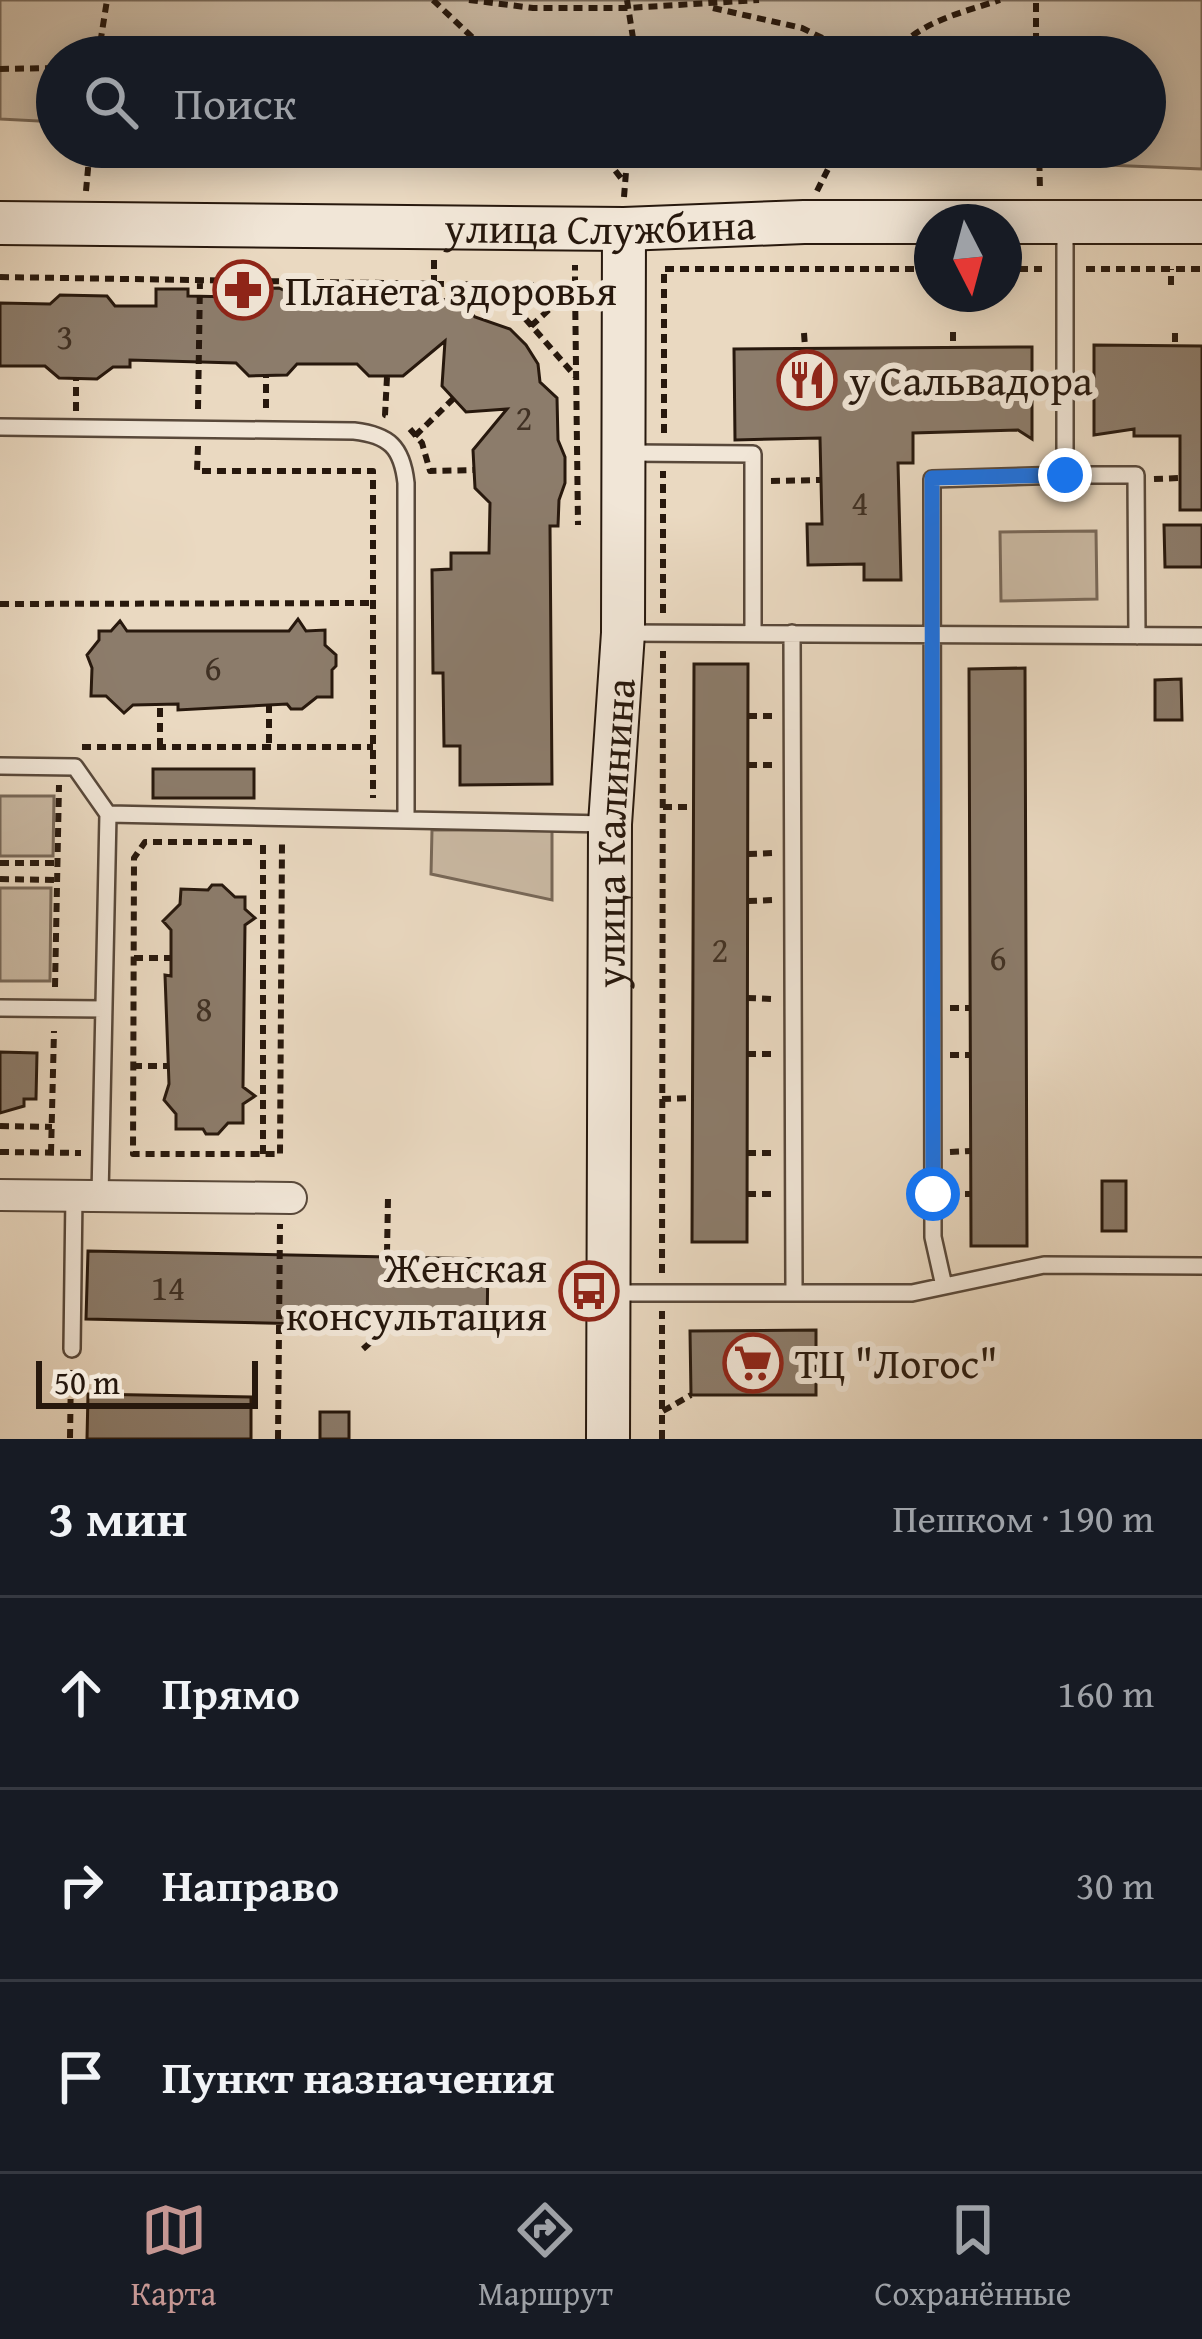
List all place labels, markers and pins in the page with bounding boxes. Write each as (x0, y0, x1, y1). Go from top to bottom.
pharmacy icon: Планета здоровья (212, 259, 274, 321)
place label: Планета здоровья (285, 259, 617, 320)
restaurant icon: у Сальвадора (776, 349, 838, 411)
place label: у Сальвадора (848, 349, 1093, 410)
place label: Женская консультация (286, 1236, 547, 1345)
bus stop icon: Женская консультация (558, 1260, 620, 1322)
supermarket icon: ТЦ "Логос" (722, 1332, 784, 1394)
place label: ТЦ "Логос" (795, 1332, 998, 1393)

